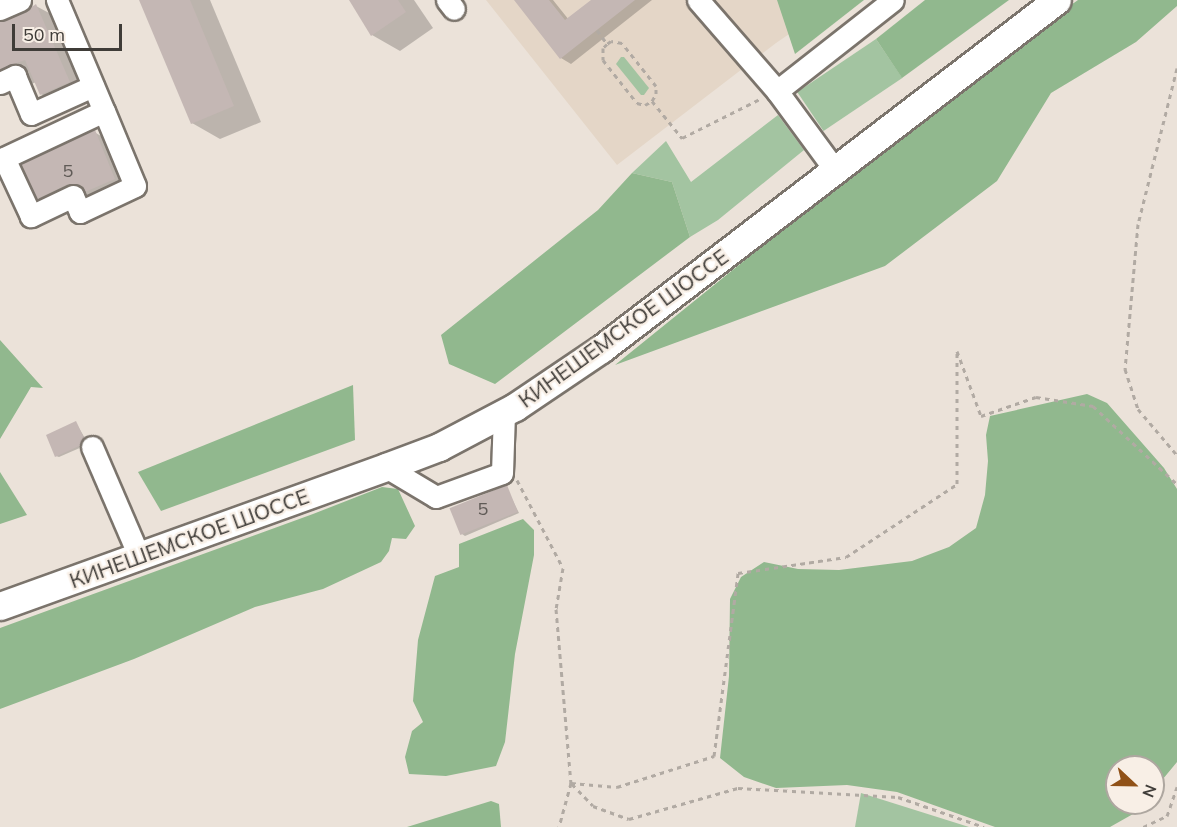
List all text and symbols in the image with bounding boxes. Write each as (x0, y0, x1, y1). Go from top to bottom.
scale bar (15, 12, 124, 50)
text: 50 m (23, 23, 65, 46)
house number: 5 (63, 160, 73, 182)
street label: КИНЕШЕМСКОЕ ШОССЕ (513, 243, 733, 413)
street label: КИНЕШЕМСКОЕ ШОССЕ (66, 483, 312, 593)
house number: 5 (478, 498, 488, 520)
north arrow (1105, 755, 1165, 815)
text: N (1138, 782, 1161, 800)

